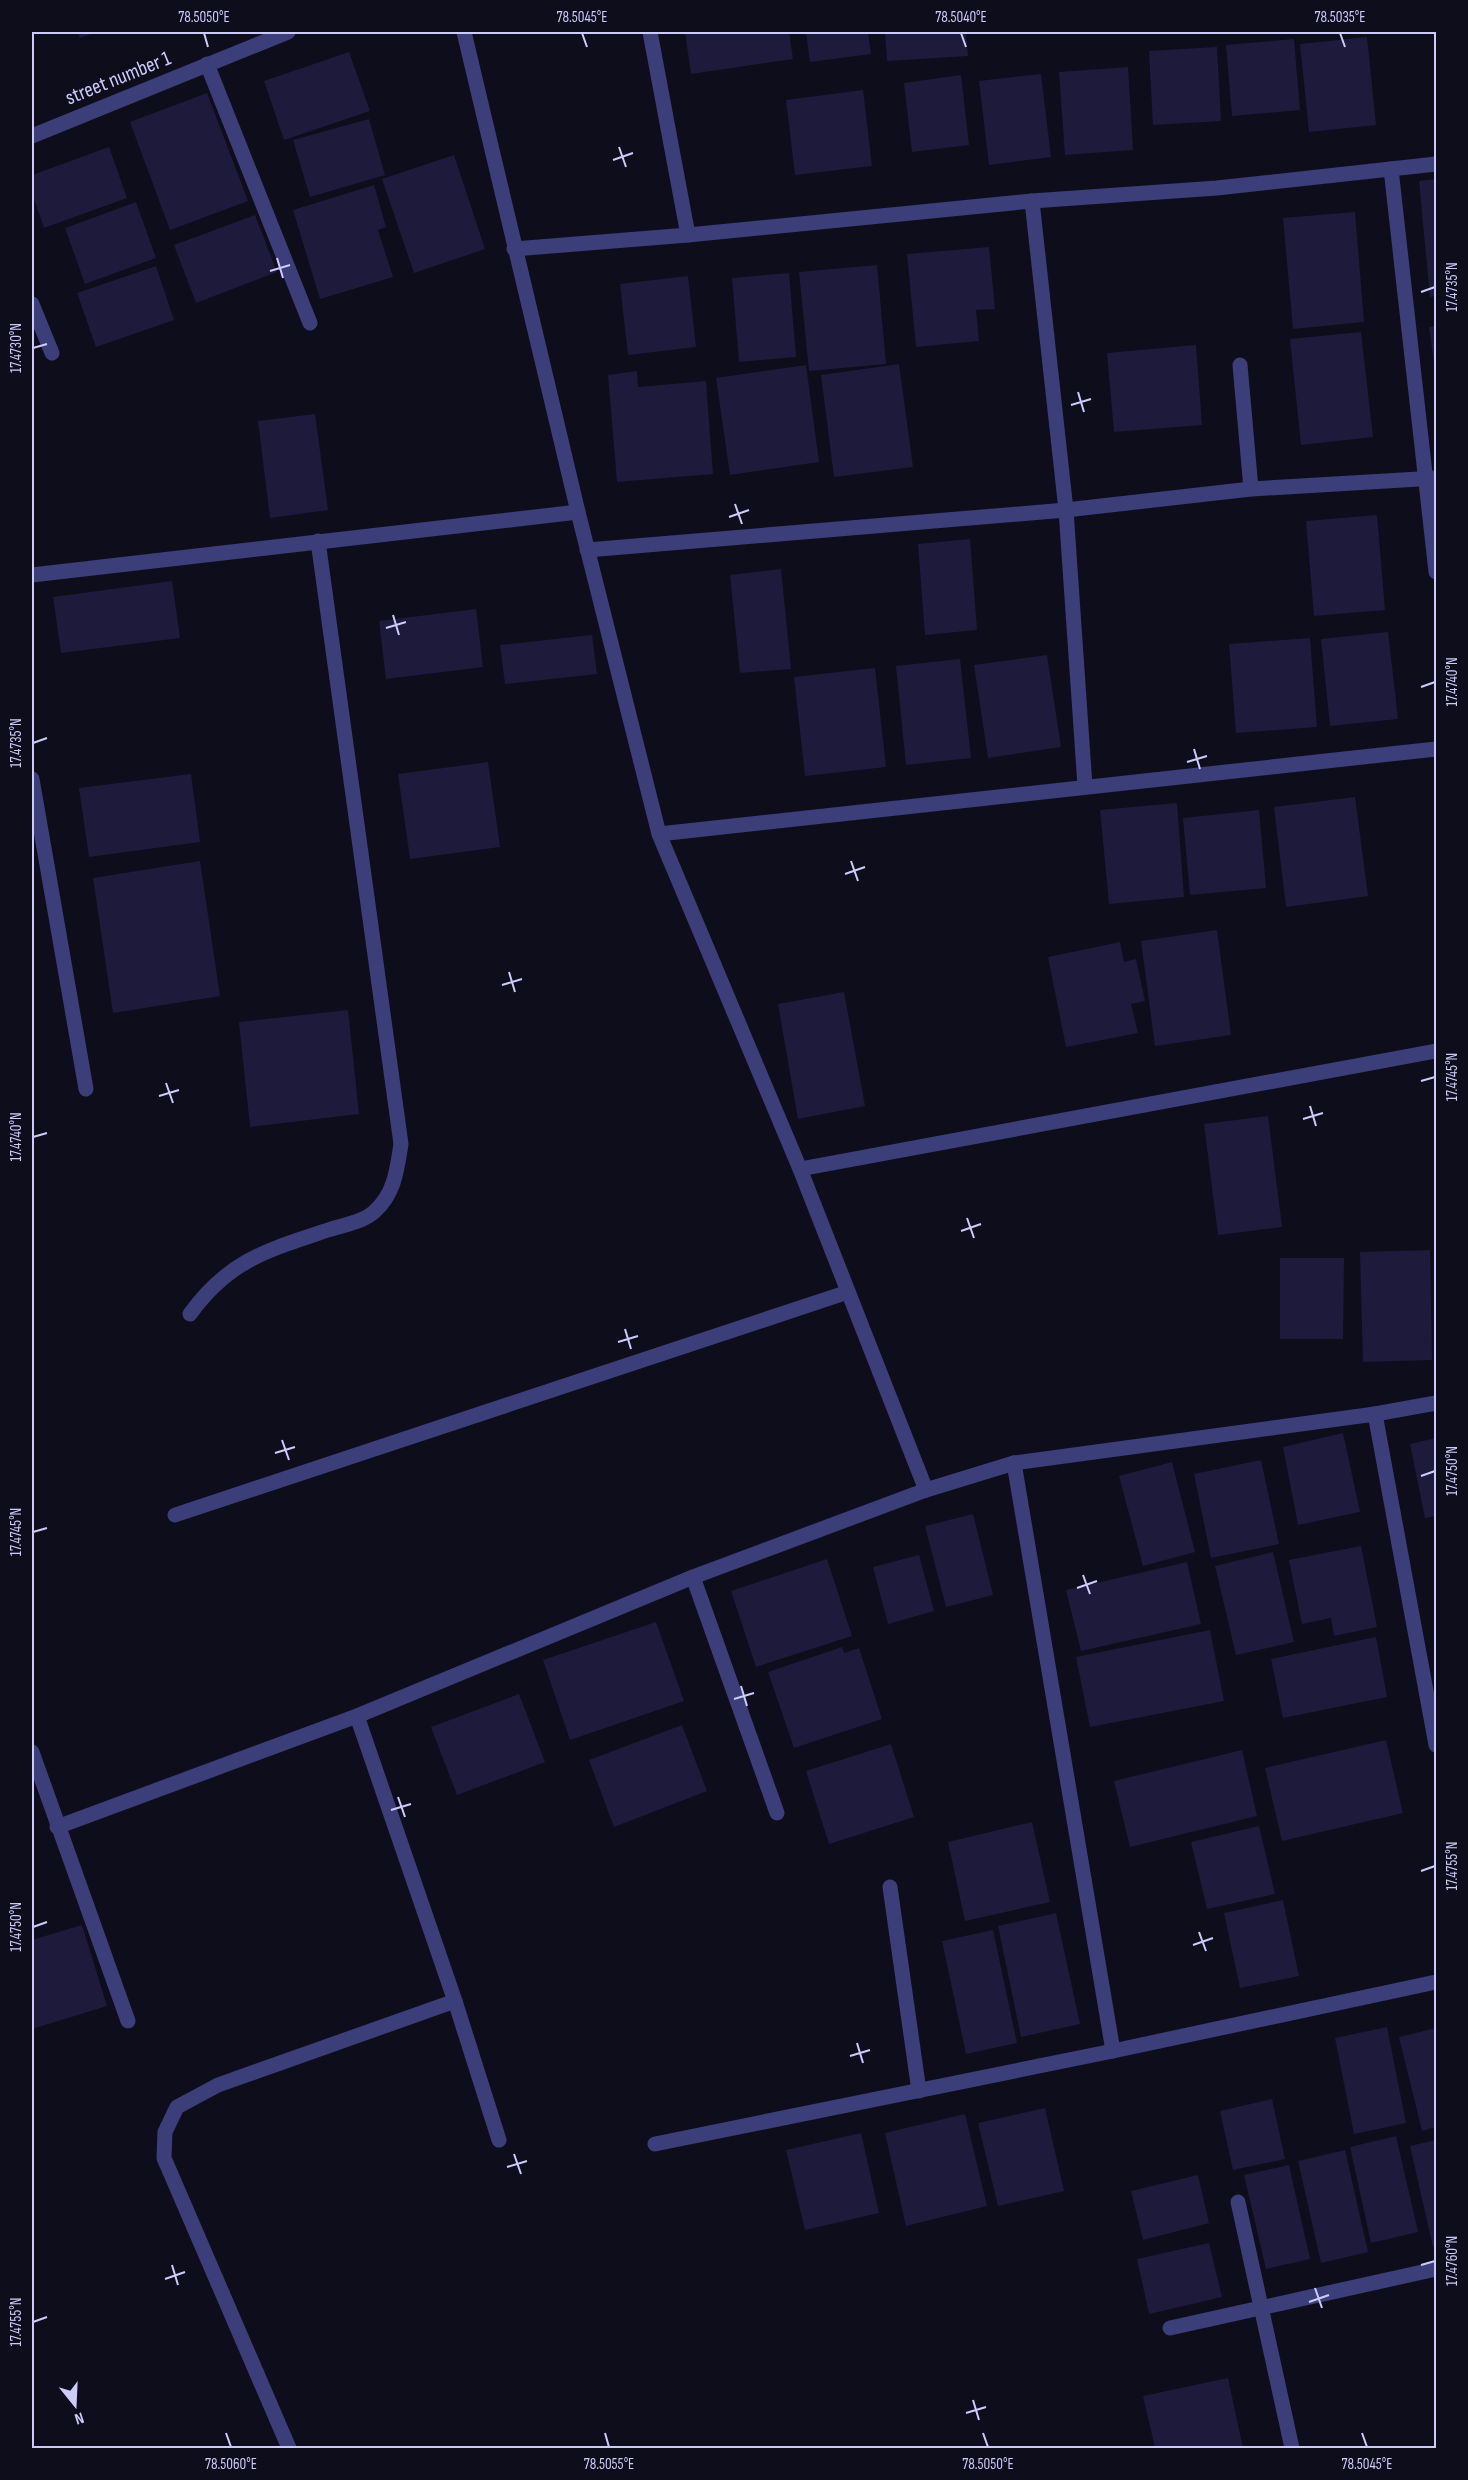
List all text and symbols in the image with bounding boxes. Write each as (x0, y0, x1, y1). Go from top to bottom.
text: 78.5050°E (178, 8, 230, 27)
text: 78.5045°E (557, 8, 607, 27)
text: 78.5040°E (935, 8, 987, 27)
text: 78.5035°E (1315, 8, 1365, 27)
street label: street number 1 (62, 45, 175, 110)
text: 17.4735°N (1443, 262, 1462, 312)
text: 17.4730°N (7, 323, 26, 373)
text: 17.4740°N (1443, 657, 1462, 707)
text: 17.4735°N (7, 718, 26, 768)
text: 17.4745°N (1443, 1053, 1462, 1101)
text: 17.4740°N (7, 1112, 26, 1162)
text: 17.4750°N (1443, 1446, 1462, 1496)
text: 17.4745°N (7, 1508, 26, 1556)
text: 17.4755°N (1443, 1842, 1462, 1890)
text: 17.4750°N (7, 1902, 26, 1952)
text: 17.4760°N (1443, 2236, 1462, 2286)
text: 17.4755°N (7, 2298, 26, 2346)
north arrow (45, 2375, 105, 2435)
text: N (72, 2407, 86, 2428)
text: 78.5060°E (205, 2455, 257, 2474)
text: 78.5055°E (584, 2455, 634, 2474)
text: 78.5050°E (962, 2455, 1014, 2474)
text: 78.5045°E (1342, 2455, 1392, 2474)

